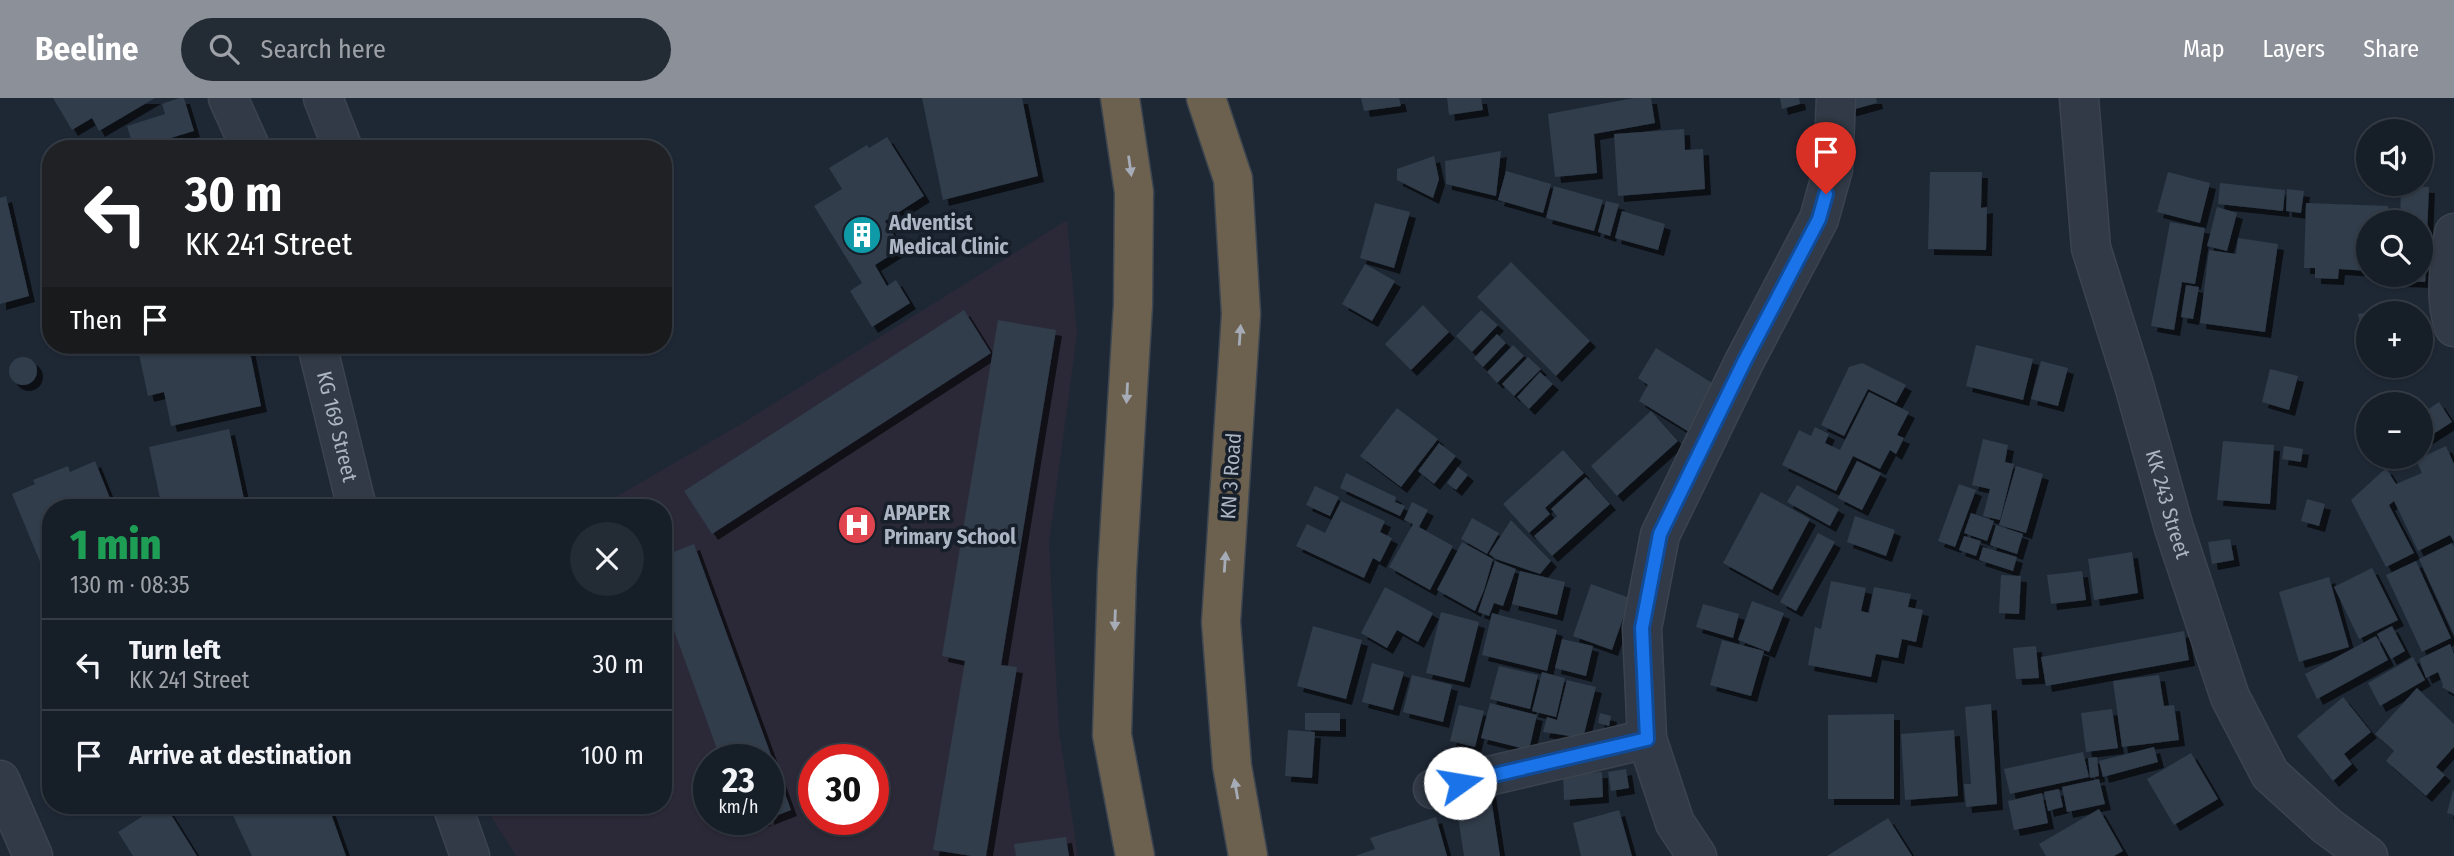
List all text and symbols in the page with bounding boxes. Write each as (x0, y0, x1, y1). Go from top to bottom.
search box (181, 18, 671, 81)
text: Beeline (35, 29, 139, 69)
icon: search (205, 30, 243, 68)
text: Search here (261, 34, 386, 65)
text: Map (2183, 35, 2225, 63)
text: Layers (2263, 35, 2325, 63)
text: Share (2363, 35, 2419, 63)
map controls (2356, 119, 2433, 469)
button: sound (2356, 119, 2433, 196)
pin (1796, 122, 1856, 194)
icon: arrive (1807, 133, 1845, 171)
one-way arrow (1125, 155, 1136, 177)
text: 30 m (185, 165, 283, 224)
icon: left (70, 168, 161, 259)
place label: Adventist Medical Clinic (888, 210, 1009, 260)
button: search (2356, 210, 2433, 287)
building icon: Adventist Medical Clinic (841, 214, 883, 256)
text: KK 241 Street (185, 225, 352, 263)
icon: arrive (136, 301, 174, 339)
button: + (2356, 301, 2433, 378)
text: Then (70, 305, 122, 336)
one-way arrow (1235, 324, 1246, 346)
street label: KG 169 Street (311, 369, 363, 485)
one-way arrow (1122, 382, 1133, 404)
button: − (2356, 392, 2433, 469)
street label: KN 3 Road (1215, 432, 1247, 520)
street label: KK 243 Street (2140, 447, 2196, 562)
place label: APAPER Primary School (883, 500, 1016, 550)
hospital icon: APAPER Primary School (836, 504, 878, 546)
text: 1 min (70, 520, 161, 570)
button: close (570, 522, 644, 596)
one-way arrow (1220, 551, 1231, 573)
text: 130 m · 08:35 (70, 571, 190, 599)
one-way arrow (1110, 609, 1121, 631)
text: Turn left (129, 635, 221, 666)
icon: left (70, 646, 108, 684)
text: 30 m (593, 649, 644, 680)
text: KK 241 Street (129, 666, 249, 694)
icon: arrive (70, 737, 108, 775)
text: Arrive at destination (129, 740, 352, 771)
text: 100 m (581, 740, 644, 771)
speed limit sign: 30 (798, 744, 889, 835)
position arrow (1423, 746, 1497, 820)
text: 23 (722, 759, 755, 801)
one-way arrow (1231, 778, 1242, 800)
text: km/h (718, 796, 759, 818)

